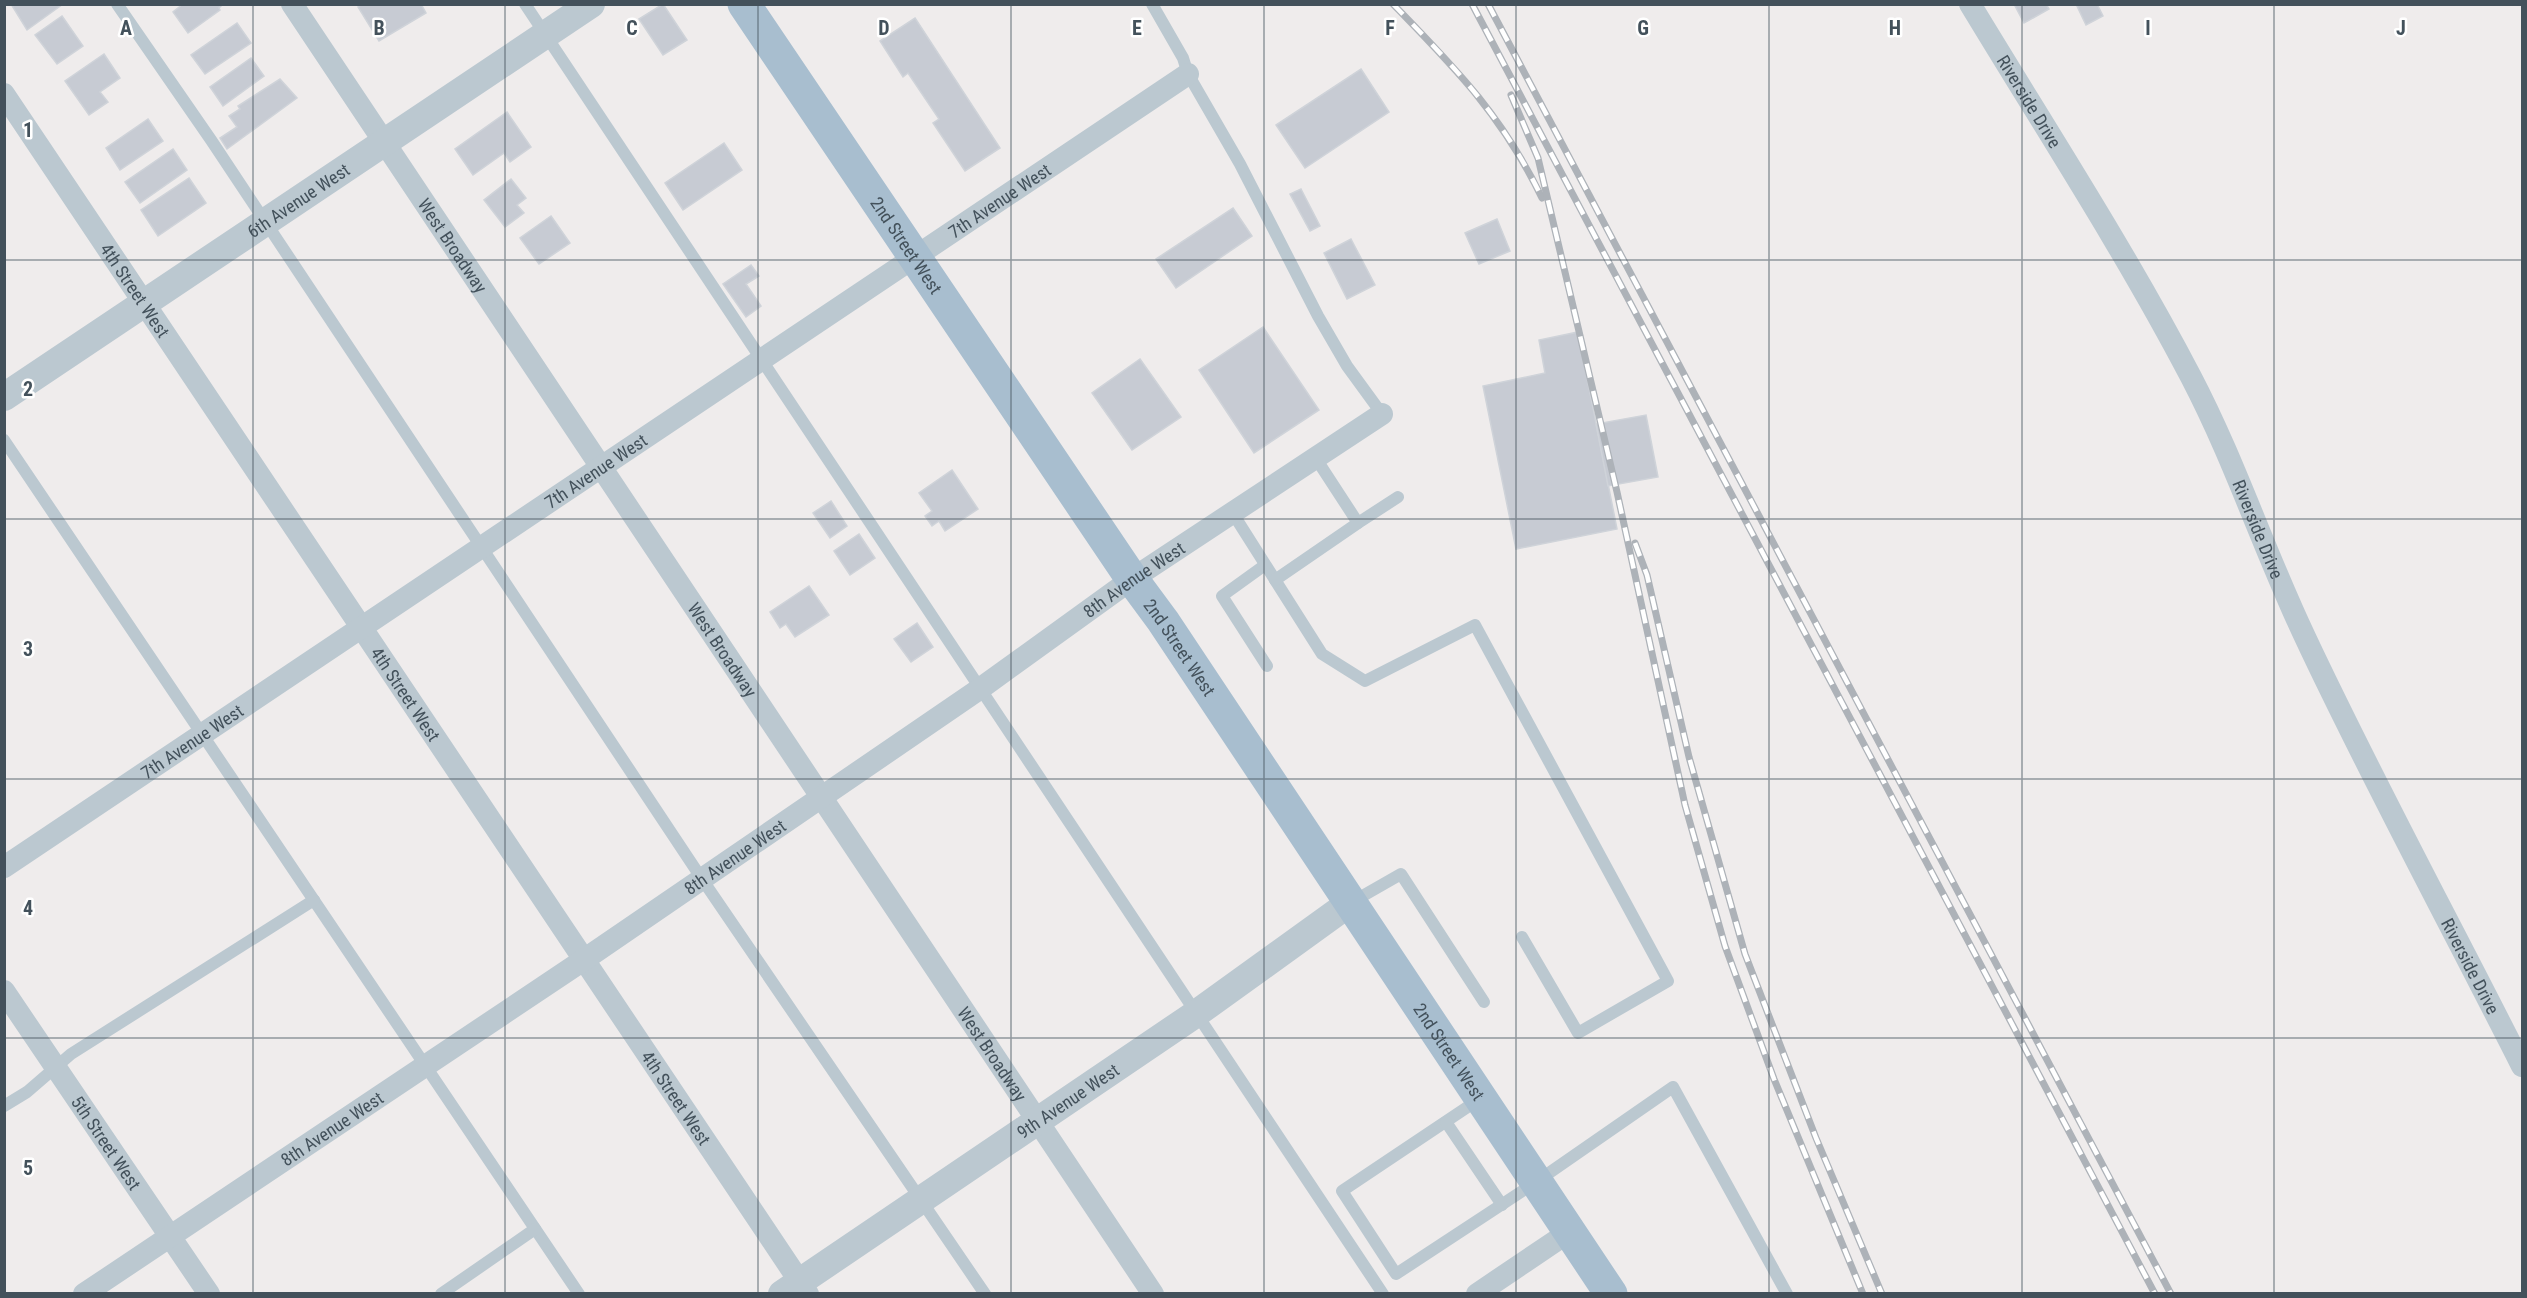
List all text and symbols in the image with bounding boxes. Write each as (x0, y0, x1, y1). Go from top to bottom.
text: A (120, 16, 132, 40)
text: B (373, 16, 385, 40)
text: C (626, 16, 638, 40)
text: D (878, 16, 890, 40)
text: E (1132, 16, 1142, 40)
text: F (1385, 16, 1395, 40)
text: G (1637, 16, 1649, 40)
text: H (1889, 16, 1901, 40)
text: I (2145, 16, 2151, 40)
text: J (2396, 16, 2406, 40)
street label: Riverside Drive (1993, 51, 2066, 151)
text: 1 (23, 118, 33, 142)
street label: 6th Avenue West (243, 158, 353, 242)
street label: 7th Avenue West (944, 159, 1054, 242)
street label: 2nd Street West (867, 193, 947, 298)
street label: West Broadway (414, 194, 492, 297)
street label: 4th Street West (96, 239, 174, 341)
text: 2 (23, 377, 33, 401)
street label: 7th Avenue West (541, 429, 651, 512)
street label: Riverside Drive (2229, 476, 2288, 582)
street label: 8th Avenue West (1079, 537, 1188, 621)
street label: 2nd Street West (1140, 595, 1220, 700)
street label: West Broadway (684, 598, 762, 701)
text: 3 (23, 637, 33, 661)
street label: 4th Street West (367, 643, 445, 745)
street label: 7th Avenue West (137, 700, 247, 783)
street label: 8th Avenue West (680, 814, 789, 899)
text: 4 (23, 896, 33, 920)
street label: Riverside Drive (2437, 914, 2504, 1017)
street label: 2nd Street West (1410, 999, 1489, 1104)
street label: West Broadway (954, 1002, 1032, 1105)
street label: 4th Street West (637, 1047, 715, 1149)
street label: 9th Avenue West (1013, 1059, 1123, 1142)
street label: 8th Avenue West (277, 1087, 387, 1170)
street label: 5th Street West (67, 1092, 146, 1194)
text: 5 (23, 1156, 33, 1180)

